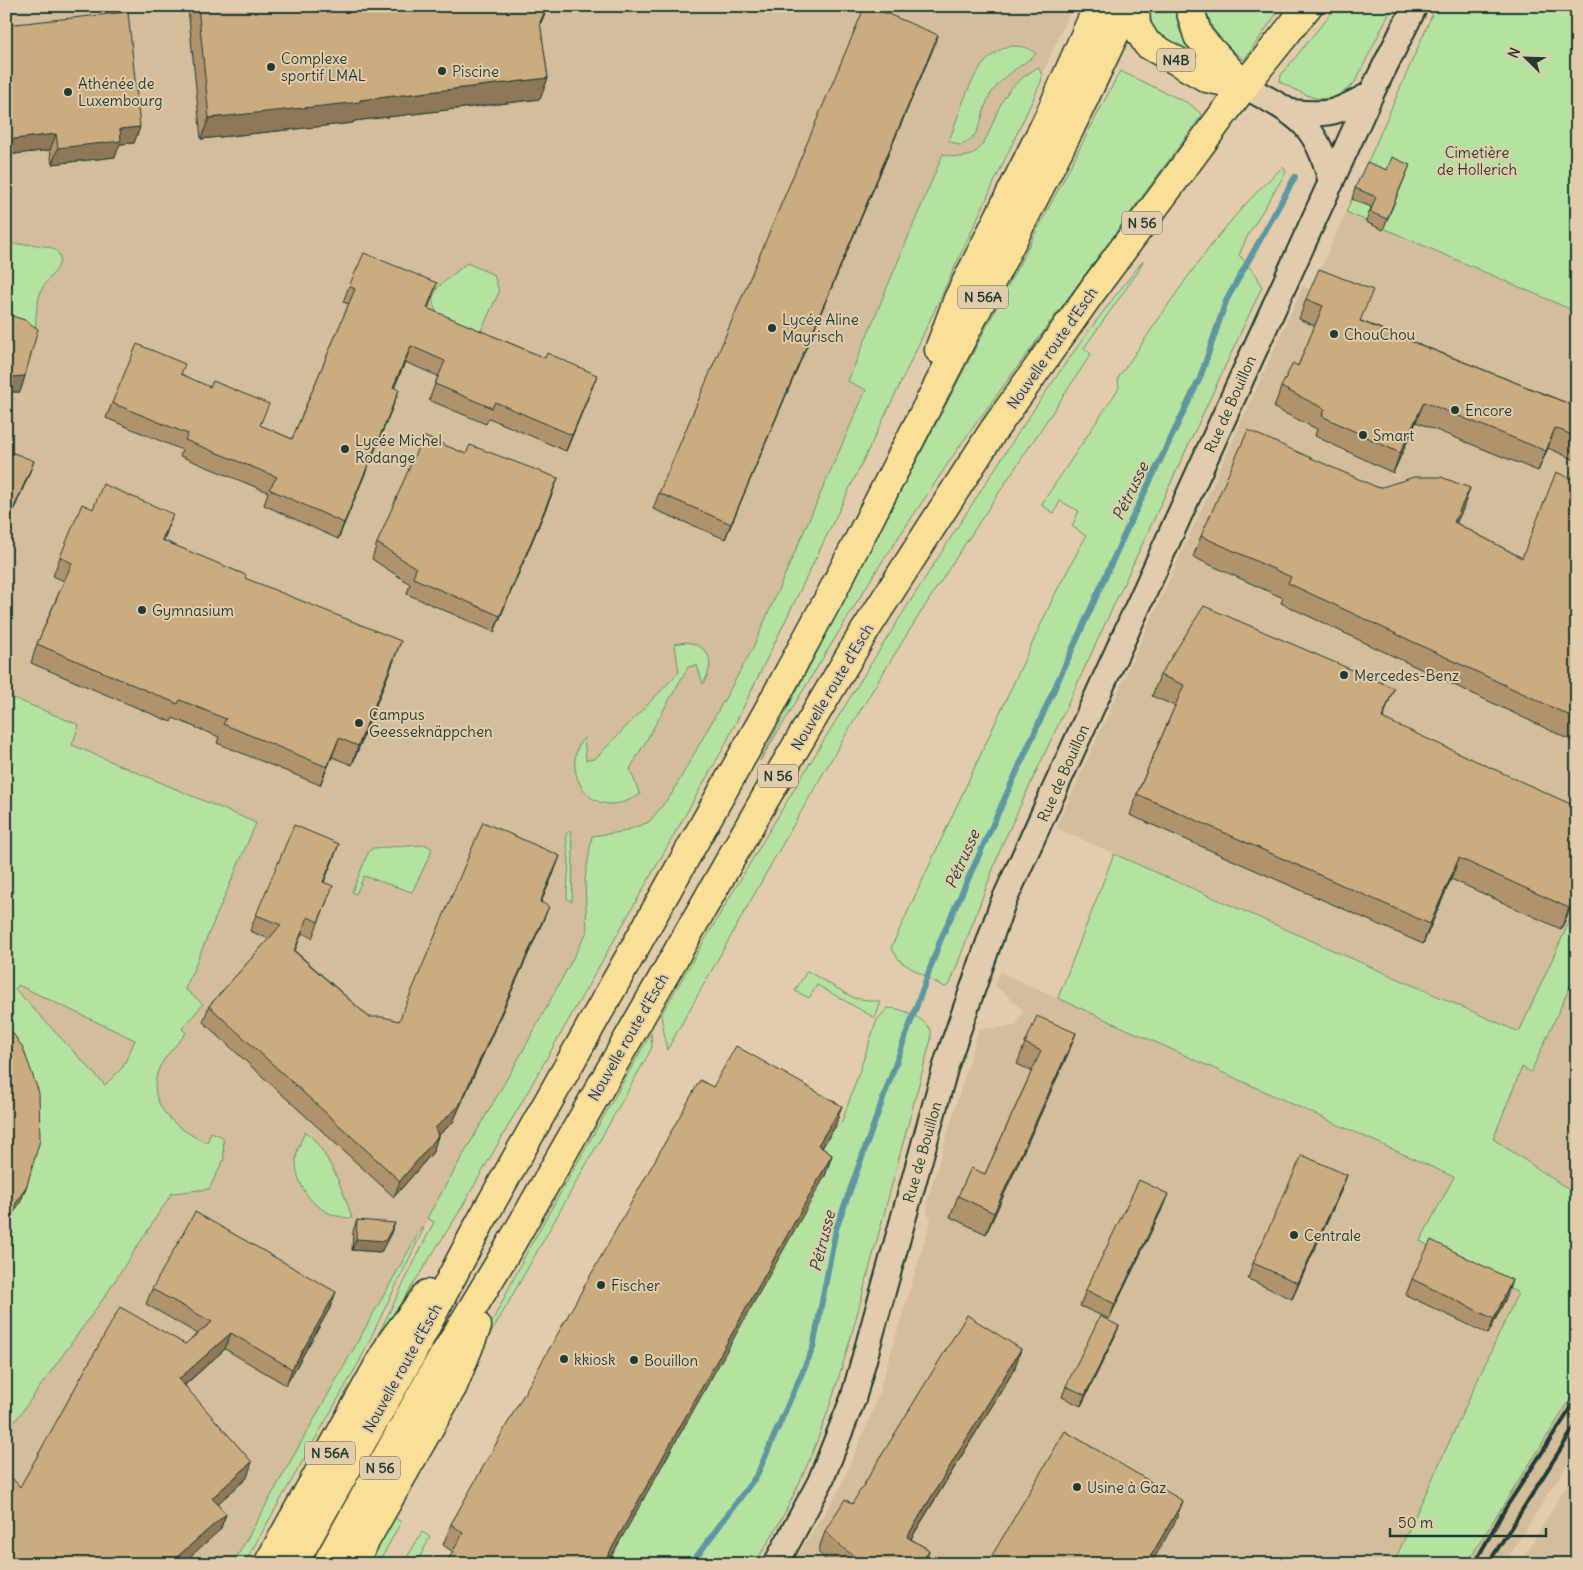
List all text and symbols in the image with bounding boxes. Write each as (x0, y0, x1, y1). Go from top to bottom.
north arrow (1500, 32, 1550, 82)
text: N (1504, 45, 1524, 61)
road number: N4B (1157, 48, 1195, 72)
place label: Complexe sportif LMAL (281, 49, 366, 85)
marker: Complexe sportif LMAL (265, 61, 277, 73)
place label: Piscine (452, 62, 499, 81)
marker: Piscine (436, 65, 448, 77)
place label: Athénée de Luxembourg (78, 74, 163, 110)
marker: Athénée de Luxembourg (62, 86, 74, 98)
park label: Cimetière de Hollerich (1437, 143, 1517, 179)
road number: N 56 (1122, 212, 1162, 234)
street label: Nouvelle route d'Esch (1003, 283, 1101, 413)
road number: N 56A (958, 286, 1008, 308)
place label: Lycée Aline Mayrisch (782, 310, 859, 346)
marker: Lycée Aline Mayrisch (766, 322, 778, 334)
place label: ChouChou (1344, 325, 1416, 344)
marker: ChouChou (1328, 328, 1340, 340)
street label: Rue de Bouillon (1200, 352, 1260, 456)
place label: Encore (1465, 401, 1512, 420)
marker: Encore (1449, 404, 1461, 416)
place label: Smart (1373, 426, 1414, 445)
marker: Smart (1357, 429, 1369, 441)
place label: Lycée Michel Rodange (355, 431, 442, 467)
marker: Lycée Michel Rodange (339, 443, 351, 455)
water label: Pétrusse (1107, 457, 1153, 523)
place label: Gymnasium (152, 601, 234, 620)
marker: Gymnasium (136, 604, 148, 616)
street label: Nouvelle route d'Esch (787, 620, 878, 754)
place label: Mercedes-Benz (1354, 666, 1459, 685)
marker: Mercedes-Benz (1338, 669, 1350, 681)
place label: Campus Geesseknäppchen (369, 705, 493, 741)
marker: Campus Geesseknäppchen (353, 717, 365, 729)
street label: Rue de Bouillon (1033, 721, 1093, 825)
road number: N 56 (758, 764, 798, 788)
water label: Pétrusse (940, 825, 984, 891)
street label: Nouvelle route d'Esch (584, 969, 673, 1104)
street label: Rue de Bouillon (898, 1099, 946, 1205)
water label: Pétrusse (805, 1207, 840, 1274)
place label: Centrale (1304, 1226, 1361, 1245)
marker: Centrale (1288, 1229, 1300, 1241)
place label: Fischer (611, 1276, 660, 1295)
marker: Fischer (595, 1279, 607, 1291)
street label: Nouvelle route d'Esch (359, 1300, 445, 1436)
place label: kkiosk (574, 1350, 616, 1369)
place label: Bouillon (644, 1351, 699, 1370)
marker: kkiosk (558, 1353, 570, 1365)
marker: Bouillon (628, 1354, 640, 1366)
road number: N 56A (305, 1442, 355, 1465)
road number: N 56 (360, 1456, 400, 1480)
place label: Usine à Gaz (1087, 1478, 1166, 1497)
marker: Usine à Gaz (1071, 1481, 1083, 1493)
scale bar (1390, 1505, 1547, 1537)
text: 50 m (1398, 1513, 1433, 1532)

